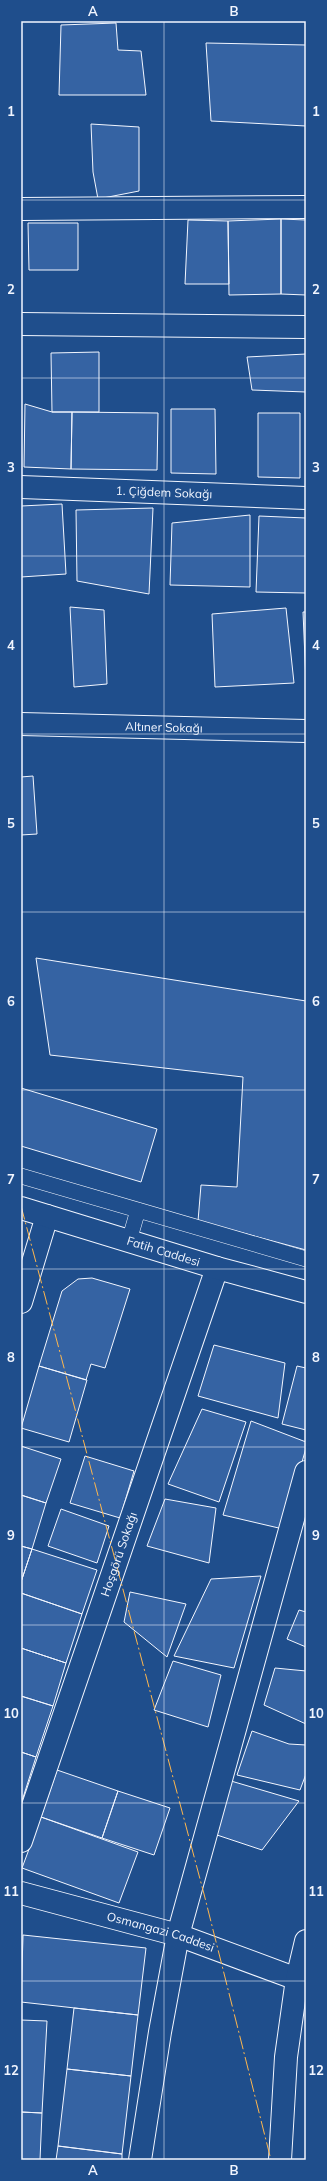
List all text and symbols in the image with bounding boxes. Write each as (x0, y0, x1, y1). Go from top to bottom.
text: A (88, 3, 98, 19)
text: B (230, 3, 239, 19)
text: 1 (7, 103, 15, 119)
text: 1 (312, 103, 320, 119)
text: 2 (7, 281, 15, 297)
text: 2 (312, 281, 320, 297)
text: 3 (7, 459, 15, 475)
text: 3 (312, 459, 320, 475)
street label: 1. Çiğdem Sokağı (115, 483, 212, 501)
text: 4 (7, 637, 15, 653)
text: 4 (312, 637, 320, 653)
street label: Altıner Sokağı (125, 719, 203, 735)
text: 5 (7, 815, 15, 831)
text: 5 (312, 815, 320, 831)
text: 6 (7, 993, 15, 1009)
text: 6 (312, 993, 320, 1009)
text: 7 (7, 1171, 15, 1187)
text: 7 (312, 1171, 320, 1187)
street label: Fatih Caddesi (125, 1233, 202, 1269)
text: 8 (7, 1349, 15, 1365)
text: 8 (312, 1349, 320, 1365)
street label: Hoşgörü Sokağı (97, 1510, 140, 1598)
text: 9 (7, 1527, 15, 1543)
text: 9 (312, 1527, 320, 1543)
text: 10 (3, 1705, 19, 1721)
text: 10 (308, 1705, 324, 1721)
text: 11 (3, 1883, 19, 1899)
text: 11 (308, 1883, 324, 1899)
street label: Osmangazi Caddesi (105, 1908, 217, 1955)
text: 12 (3, 2062, 19, 2078)
text: 12 (308, 2062, 324, 2078)
text: A (88, 2162, 98, 2178)
text: B (230, 2162, 239, 2178)

